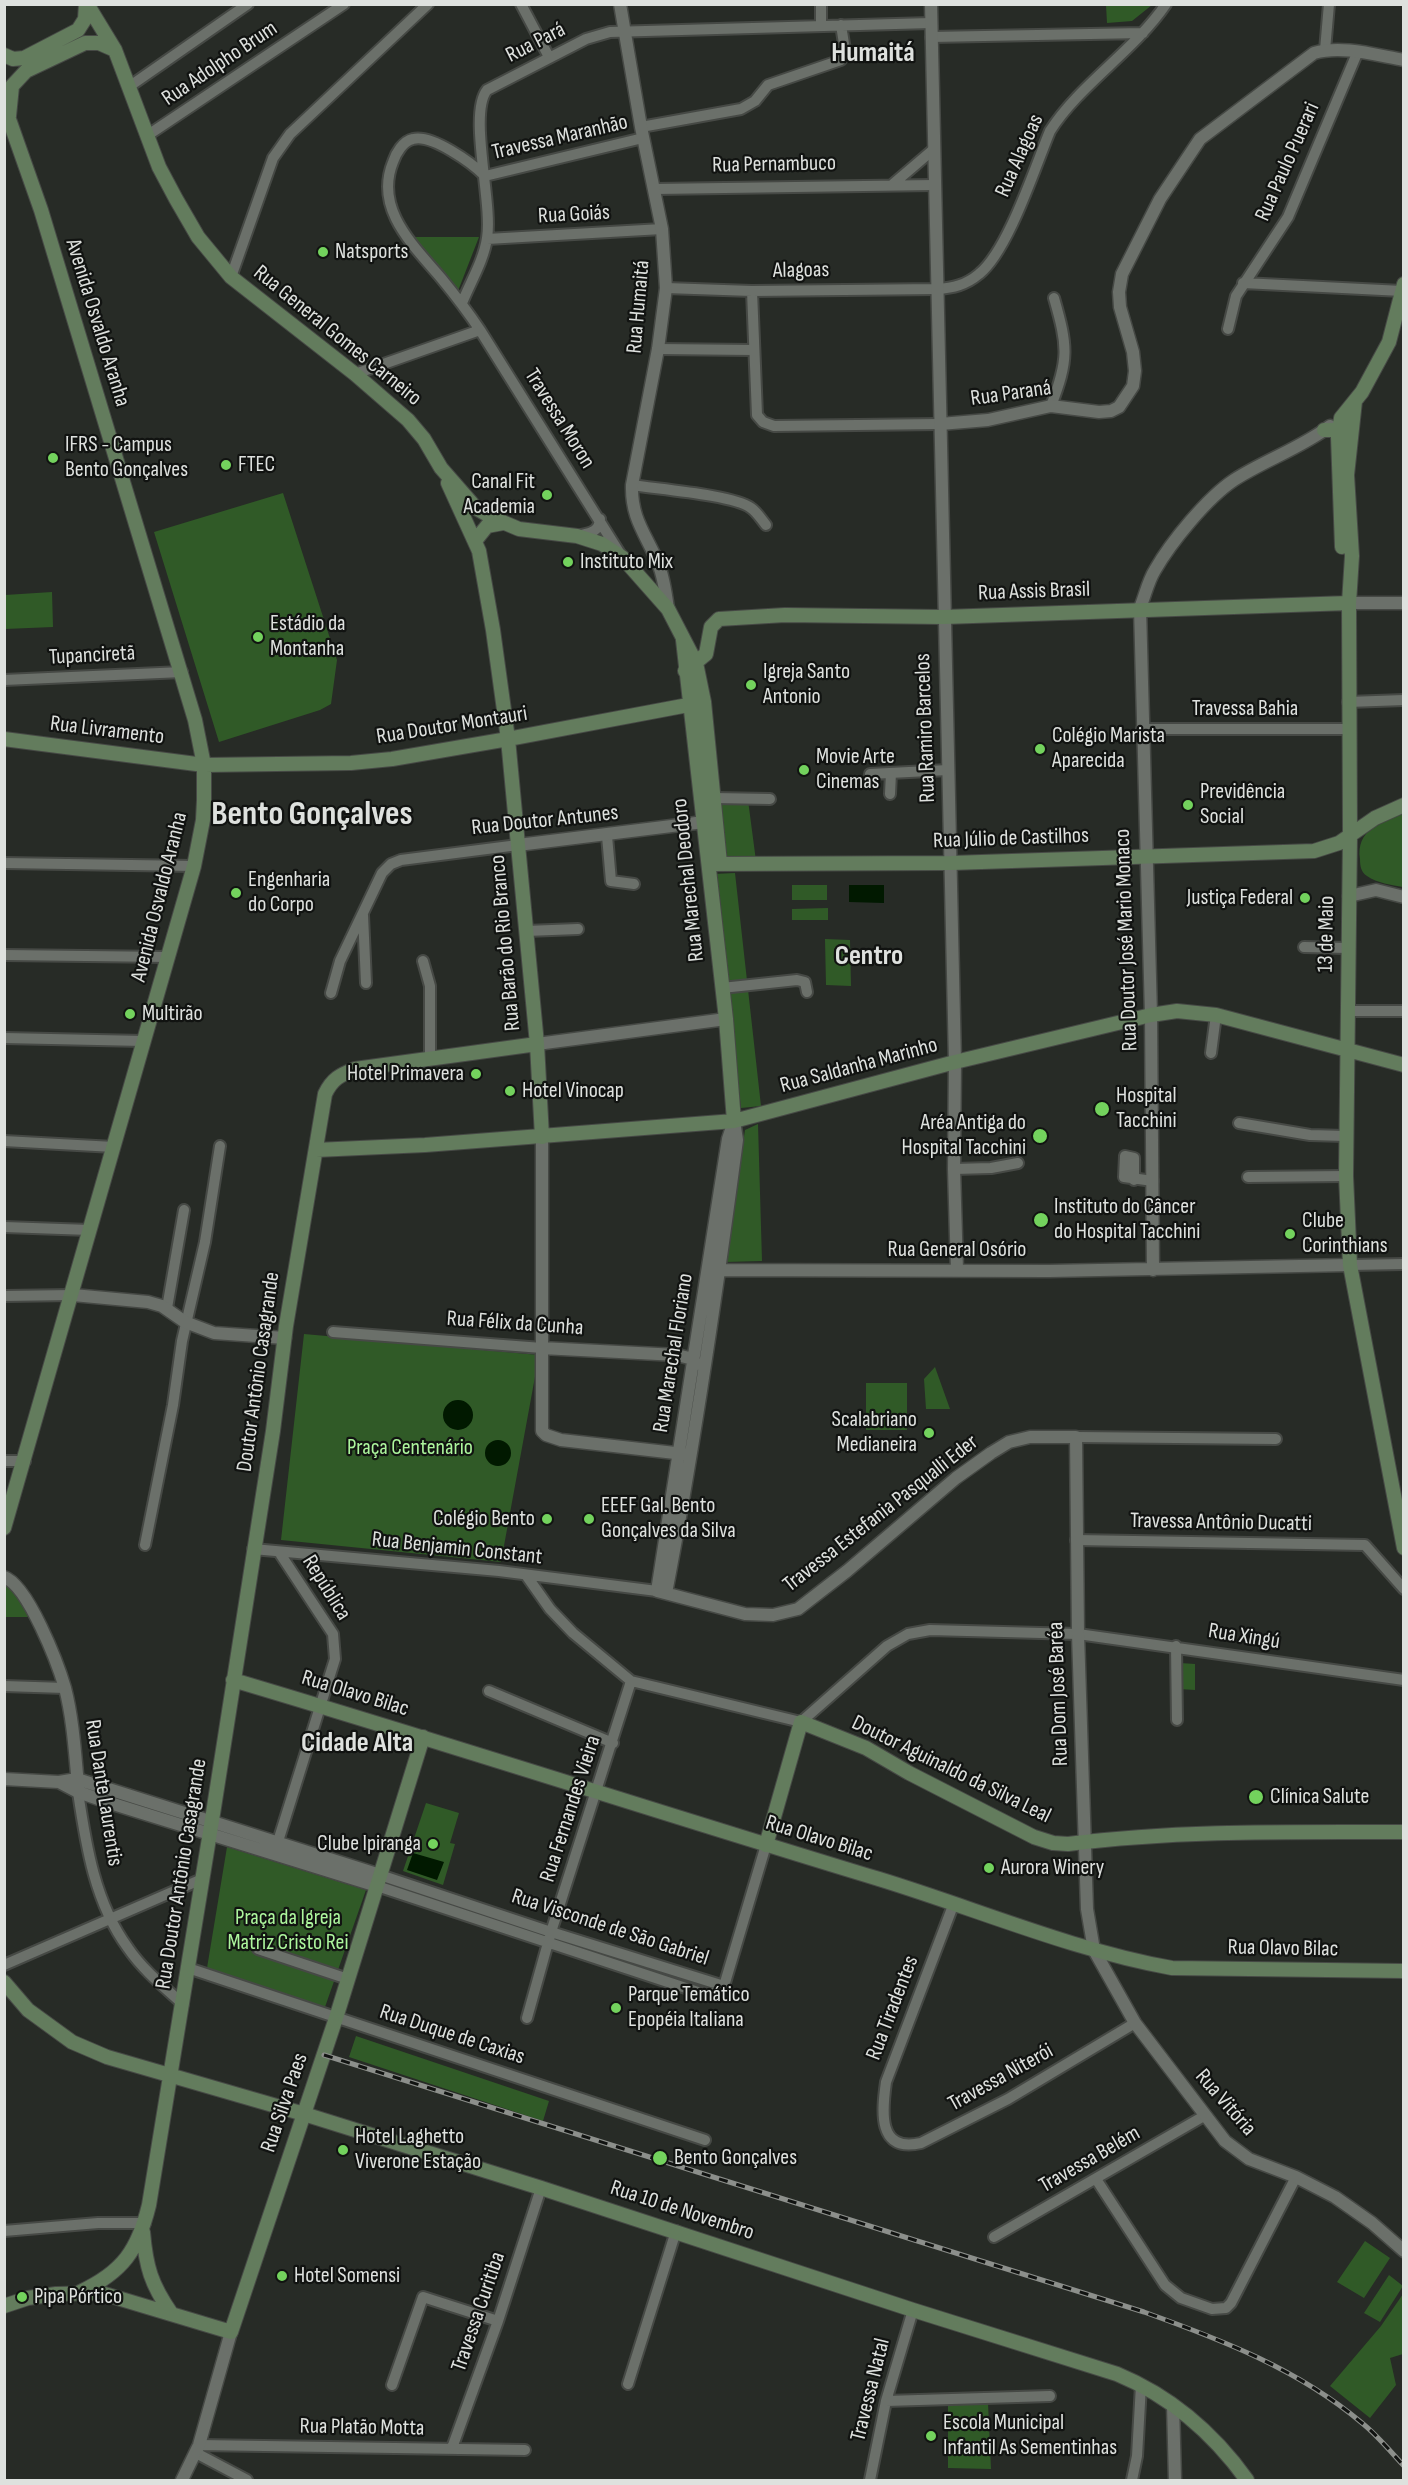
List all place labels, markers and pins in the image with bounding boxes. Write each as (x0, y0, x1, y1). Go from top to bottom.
place label: Natsports (335, 239, 408, 265)
marker: Natsports (316, 245, 330, 259)
place label: IFRS - Campus Bento Gonçalves (65, 432, 188, 484)
marker: IFRS - Campus Bento Gonçalves (46, 451, 60, 465)
place label: FTEC (238, 452, 275, 478)
marker: FTEC (219, 458, 233, 472)
place label: Canal Fit Academia (464, 469, 535, 520)
marker: Canal Fit Academia (540, 488, 554, 502)
place label: Instituto Mix (580, 549, 673, 575)
marker: Instituto Mix (561, 555, 575, 569)
place label: Estádio da Montanha (270, 611, 346, 662)
marker: Estádio da Montanha (251, 630, 265, 644)
place label: Igreja Santo Antonio (763, 659, 850, 710)
marker: Igreja Santo Antonio (744, 678, 758, 692)
place label: Colégio Marista Aparecida (1052, 723, 1165, 774)
marker: Colégio Marista Aparecida (1033, 742, 1047, 756)
place label: Movie Arte Cinemas (816, 744, 895, 796)
marker: Movie Arte Cinemas (797, 763, 811, 777)
place label: Previdência Social (1200, 779, 1285, 830)
marker: Previdência Social (1181, 798, 1195, 812)
place label: Engenharia do Corpo (248, 867, 330, 918)
place label: Justiça Federal (1187, 885, 1293, 911)
marker: Engenharia do Corpo (229, 886, 243, 900)
marker: Justiça Federal (1298, 891, 1312, 905)
place label: Multirão (142, 1001, 203, 1027)
marker: Multirão (123, 1007, 137, 1021)
place label: Hotel Primavera (347, 1061, 464, 1087)
marker: Hotel Primavera (469, 1067, 483, 1081)
place label: Hotel Vinocap (522, 1078, 624, 1104)
place label: Hospital Tacchini (1116, 1083, 1177, 1134)
marker: Hotel Vinocap (503, 1084, 517, 1098)
marker: Hospital Tacchini (1093, 1100, 1111, 1118)
place label: Aréa Antiga do Hospital Tacchini (901, 1110, 1026, 1162)
marker: Aréa Antiga do Hospital Tacchini (1031, 1127, 1049, 1145)
place label: Instituto do Câncer do Hospital Tacchini (1054, 1194, 1200, 1246)
place label: Clube Corinthians (1302, 1208, 1388, 1260)
marker: Instituto do Câncer do Hospital Tacchini (1032, 1211, 1050, 1229)
marker: Clube Corinthians (1283, 1227, 1297, 1241)
place label: Scalabriano Medianeira (831, 1407, 917, 1458)
marker: Scalabriano Medianeira (922, 1426, 936, 1440)
place label: EEEF Gal. Bento Gonçalves da Silva (601, 1493, 736, 1544)
place label: Colégio Bento (433, 1506, 535, 1532)
marker: Colégio Bento (540, 1512, 554, 1526)
marker: EEEF Gal. Bento Gonçalves da Silva (582, 1512, 596, 1526)
place label: Clínica Salute (1270, 1784, 1369, 1810)
marker: Clínica Salute (1247, 1788, 1265, 1806)
place label: Clube Ipiranga (317, 1831, 421, 1857)
marker: Clube Ipiranga (426, 1837, 440, 1851)
place label: Aurora Winery (1001, 1855, 1104, 1881)
marker: Aurora Winery (982, 1861, 996, 1875)
place label: Parque Temático Epopéia Italiana (628, 1982, 750, 2034)
marker: Parque Temático Epopéia Italiana (609, 2001, 623, 2015)
place label: Hotel Laghetto Viverone Estação (355, 2124, 481, 2176)
marker: Hotel Laghetto Viverone Estação (336, 2143, 350, 2157)
place label: Bento Gonçalves (674, 2145, 797, 2171)
marker: Bento Gonçalves (651, 2149, 669, 2167)
place label: Hotel Somensi (294, 2263, 400, 2289)
marker: Hotel Somensi (275, 2269, 289, 2283)
place label: Pipa Pórtico (34, 2284, 122, 2310)
marker: Pipa Pórtico (15, 2290, 29, 2304)
place label: Escola Municipal Infantil As Sementinhas (943, 2410, 1117, 2462)
marker: Escola Municipal Infantil As Sementinhas (924, 2429, 938, 2443)

